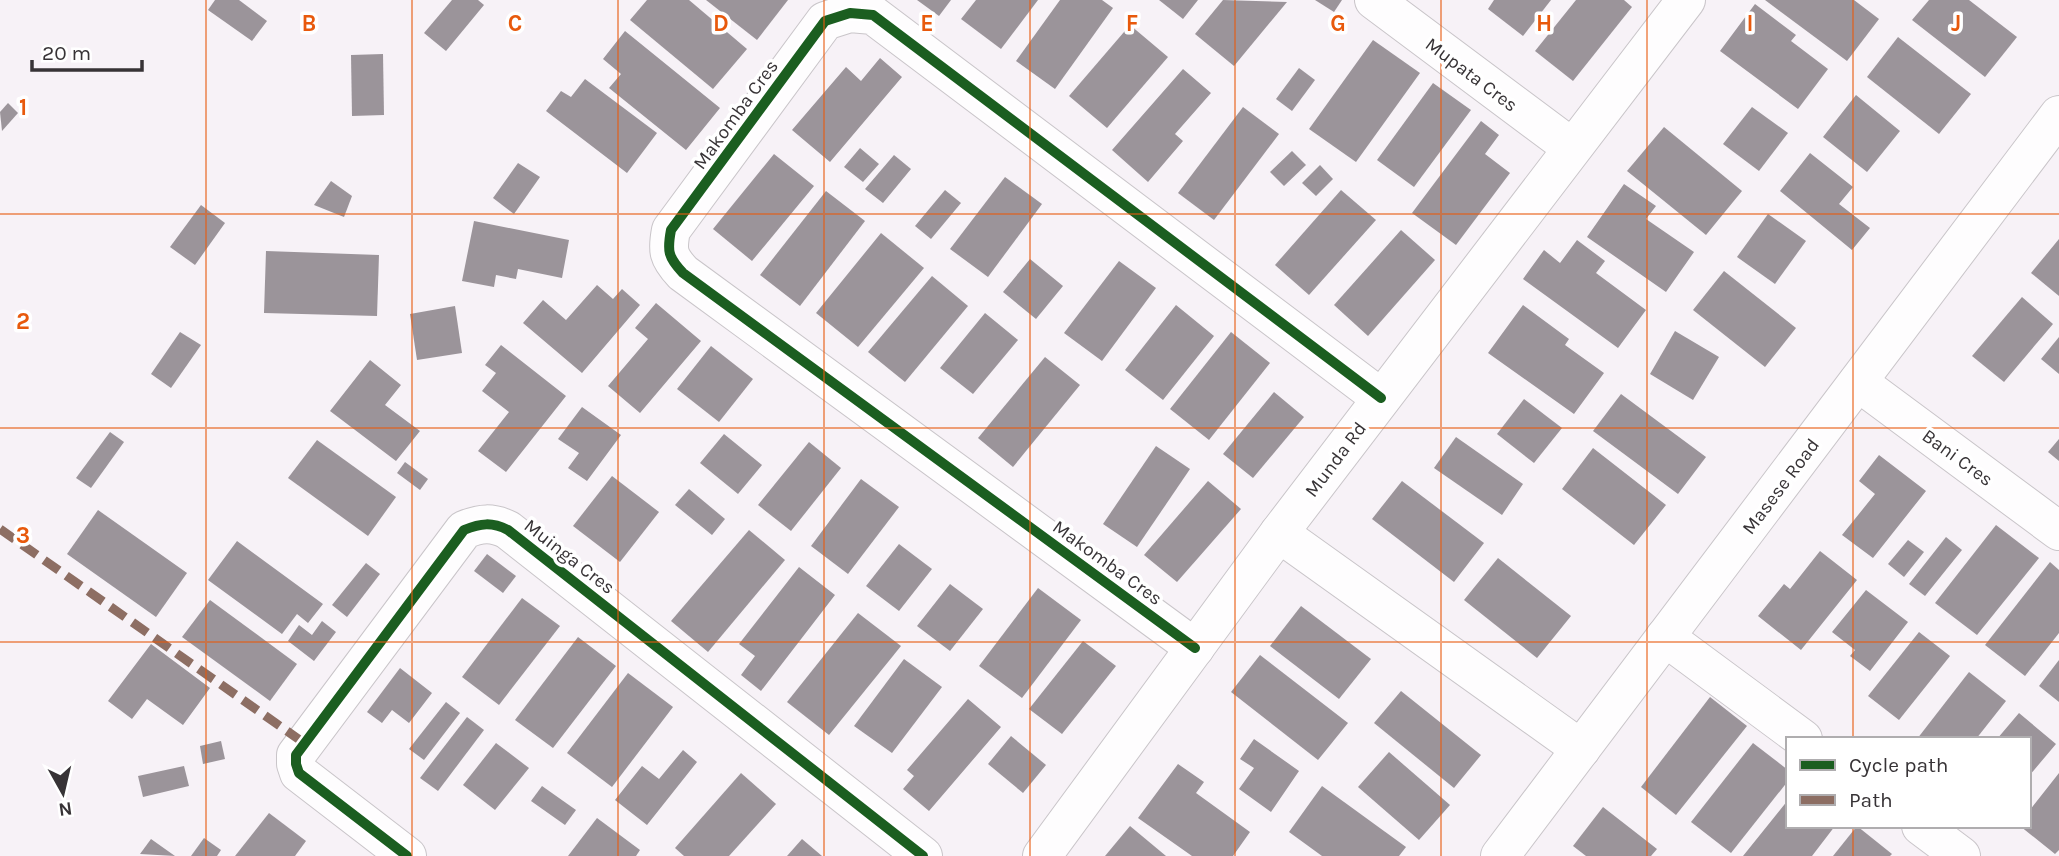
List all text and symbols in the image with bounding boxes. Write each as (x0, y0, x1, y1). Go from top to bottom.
text: B (302, 10, 316, 37)
text: C (508, 10, 522, 37)
text: D (713, 10, 729, 37)
text: E (920, 10, 934, 37)
text: F (1126, 10, 1138, 37)
text: G (1330, 10, 1346, 37)
text: H (1536, 10, 1552, 37)
text: I (1746, 10, 1754, 37)
text: J (1951, 10, 1961, 37)
scale bar (32, 28, 142, 72)
street label: Mupata Cres (1421, 33, 1522, 117)
text: 20 m (42, 41, 91, 65)
street label: Makomba Cres (689, 56, 783, 174)
text: 1 (19, 94, 27, 121)
text: 2 (16, 308, 30, 335)
street label: Munda Rd (1300, 418, 1371, 501)
street label: Bani Cres (1918, 425, 1997, 491)
street label: Masese Road (1738, 434, 1824, 539)
street label: Muinga Cres (520, 515, 619, 599)
street label: Makomba Cres (1048, 516, 1166, 610)
text: 3 (16, 522, 30, 549)
legend (1786, 737, 2031, 828)
text: Cycle path (1849, 753, 1949, 777)
north arrow (28, 758, 98, 828)
text: Path (1849, 788, 1893, 812)
text: N (57, 797, 74, 821)

